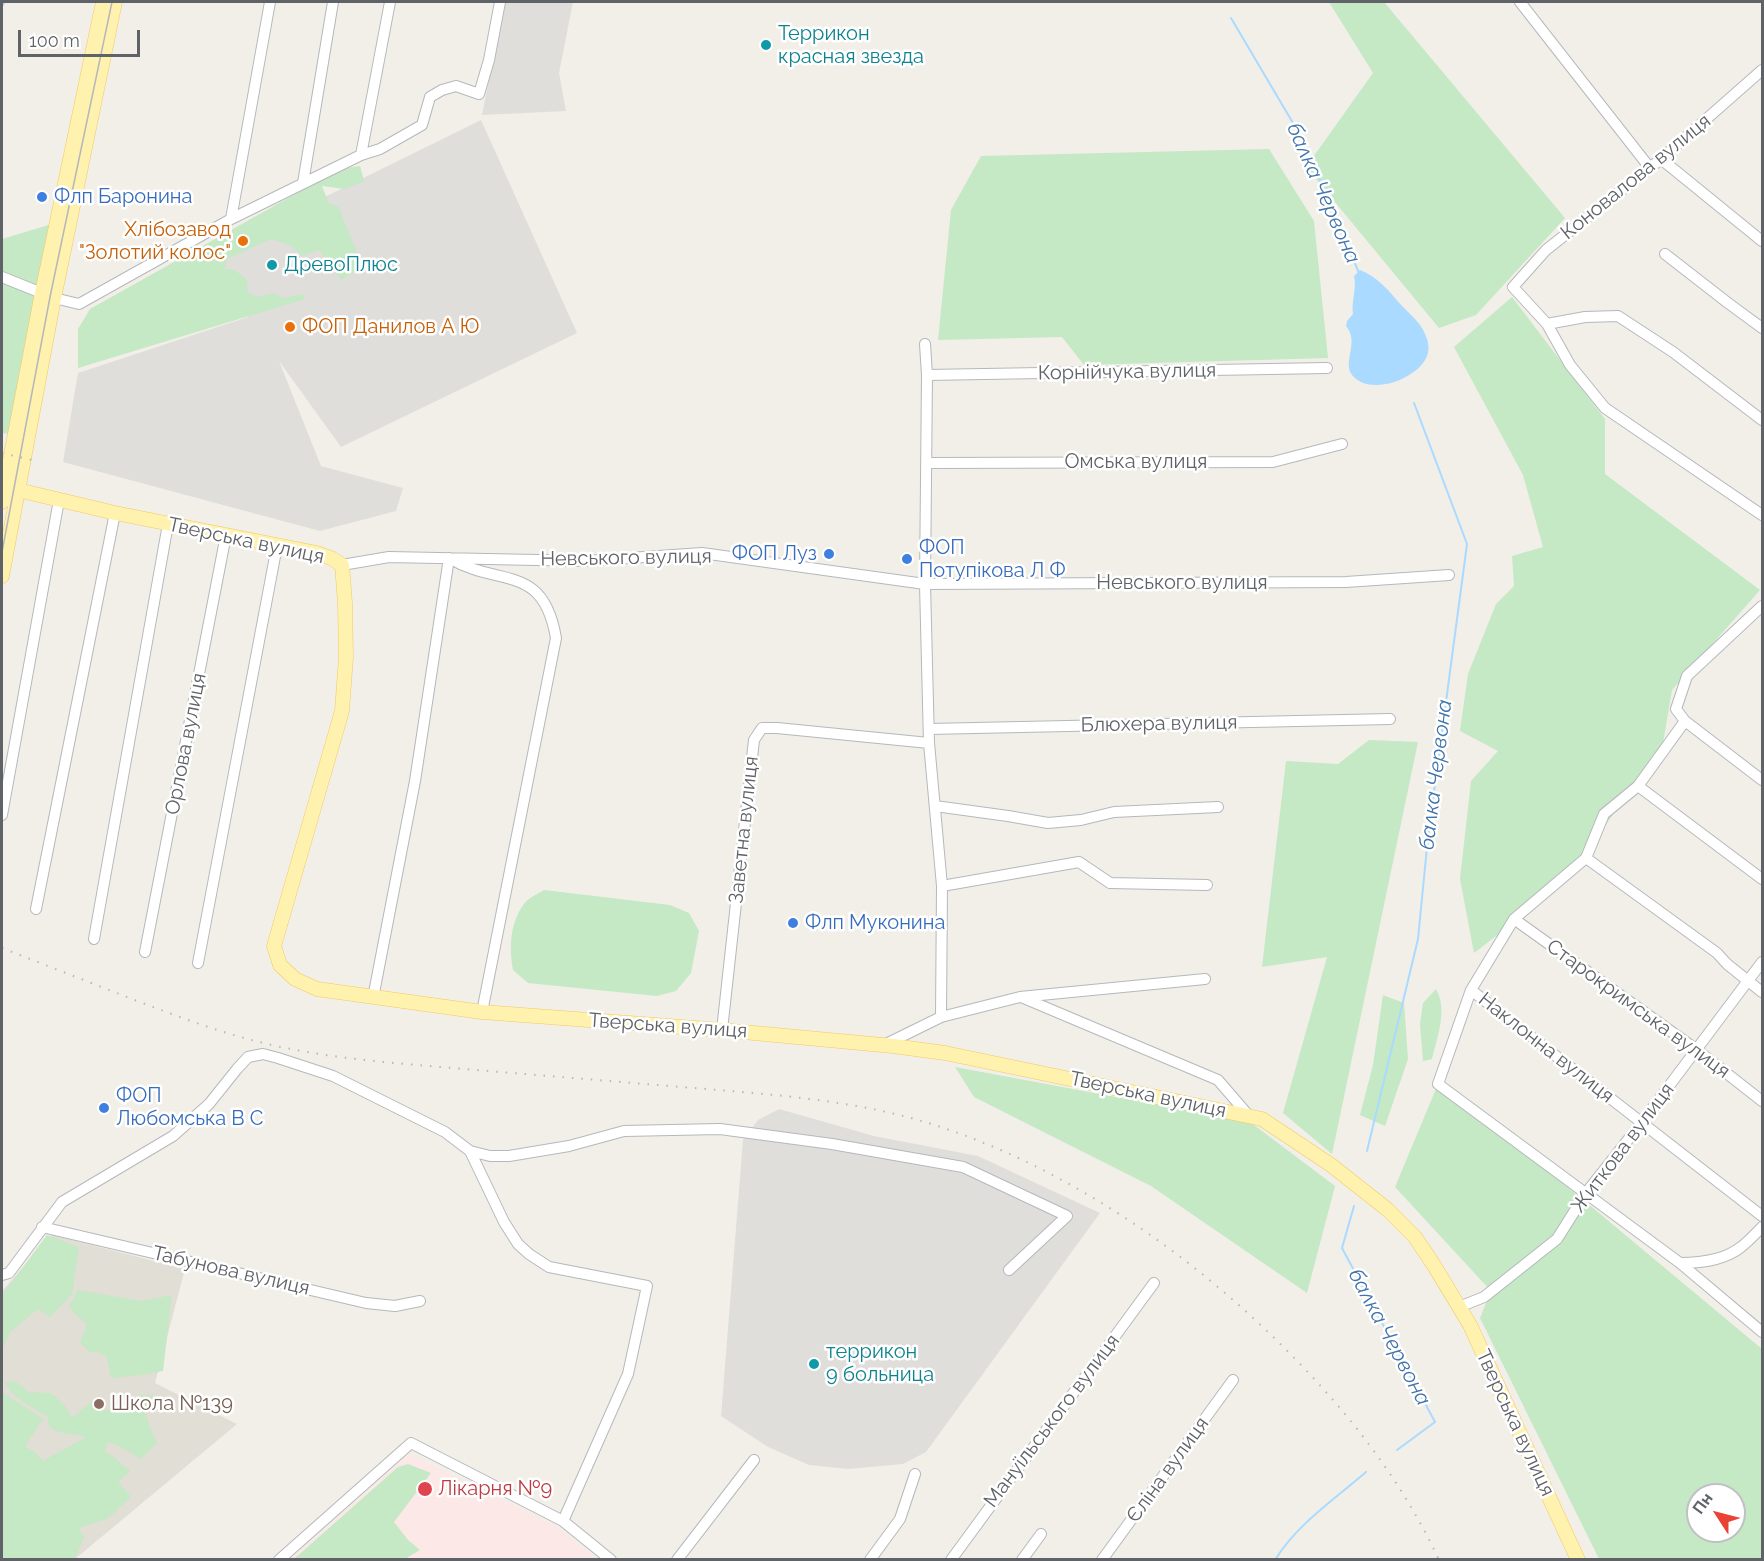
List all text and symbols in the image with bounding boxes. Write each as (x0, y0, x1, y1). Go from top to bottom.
scale bar (21, 18, 142, 56)
place label: Террикон красная звезда (778, 22, 924, 69)
text: 100 m (29, 30, 80, 51)
marker: Террикон красная звезда (759, 38, 773, 52)
street label: Коновалова вулиця (1556, 109, 1716, 245)
water label: балка Червона (1281, 119, 1365, 267)
place label: Флп Баронина (54, 185, 192, 209)
marker: Флп Баронина (35, 190, 49, 204)
place label: Хлібозавод "Золотий колос" (79, 218, 231, 265)
marker: Хлібозавод "Золотий колос" (236, 234, 250, 248)
place label: ДревоПлюс (284, 253, 398, 277)
marker: ДревоПлюс (265, 258, 279, 272)
place label: ФОП Данилов А Ю (302, 315, 479, 339)
marker: ФОП Данилов А Ю (283, 320, 297, 334)
street label: Корнійчука вулиця (1038, 358, 1216, 386)
street label: Омська вулиця (1065, 450, 1207, 474)
street label: Тверська вулиця (166, 513, 326, 569)
place label: ФОП Потупікова Л Ф (919, 536, 1066, 583)
place label: ФОП Луз (732, 542, 817, 566)
street label: Невського вулиця (540, 545, 712, 571)
marker: ФОП Луз (822, 547, 836, 561)
marker: ФОП Потупікова Л Ф (900, 552, 914, 566)
street label: Невського вулиця (1096, 571, 1268, 595)
street label: Орлова вулиця (160, 671, 212, 817)
water label: балка Червона (1414, 698, 1458, 852)
street label: Блюхера вулиця (1080, 711, 1238, 737)
street label: Заветна вулиця (724, 755, 764, 905)
place label: Флп Муконина (805, 911, 945, 935)
marker: Флп Муконина (786, 916, 800, 930)
street label: Старокримська вулиця (1542, 934, 1734, 1084)
street label: Наклонна вулиця (1473, 988, 1619, 1108)
street label: Тверська вулиця (588, 1008, 748, 1044)
street label: Тверська вулиця (1068, 1067, 1228, 1123)
street label: Житкова вулиця (1566, 1078, 1680, 1218)
place label: ФОП Любомська В С (116, 1084, 263, 1131)
marker: ФОП Любомська В С (97, 1101, 111, 1115)
street label: Табунова вулиця (150, 1241, 312, 1301)
water label: балка Червона (1342, 1264, 1436, 1410)
street label: Мануїльського вулиця (979, 1330, 1125, 1512)
place label: террикон 9 больница (826, 1340, 934, 1387)
street label: Тверська вулиця (1471, 1346, 1559, 1500)
marker: террикон 9 больница (807, 1357, 821, 1371)
place label: Школа №139 (111, 1392, 233, 1416)
marker: Школа №139 (92, 1397, 106, 1411)
street label: Єліна вулиця (1122, 1413, 1214, 1527)
place label: Лікарня №9 (438, 1477, 552, 1501)
marker: Лікарня №9 (416, 1480, 434, 1498)
north arrow (1686, 1483, 1746, 1543)
text: Пн (1689, 1489, 1717, 1517)

